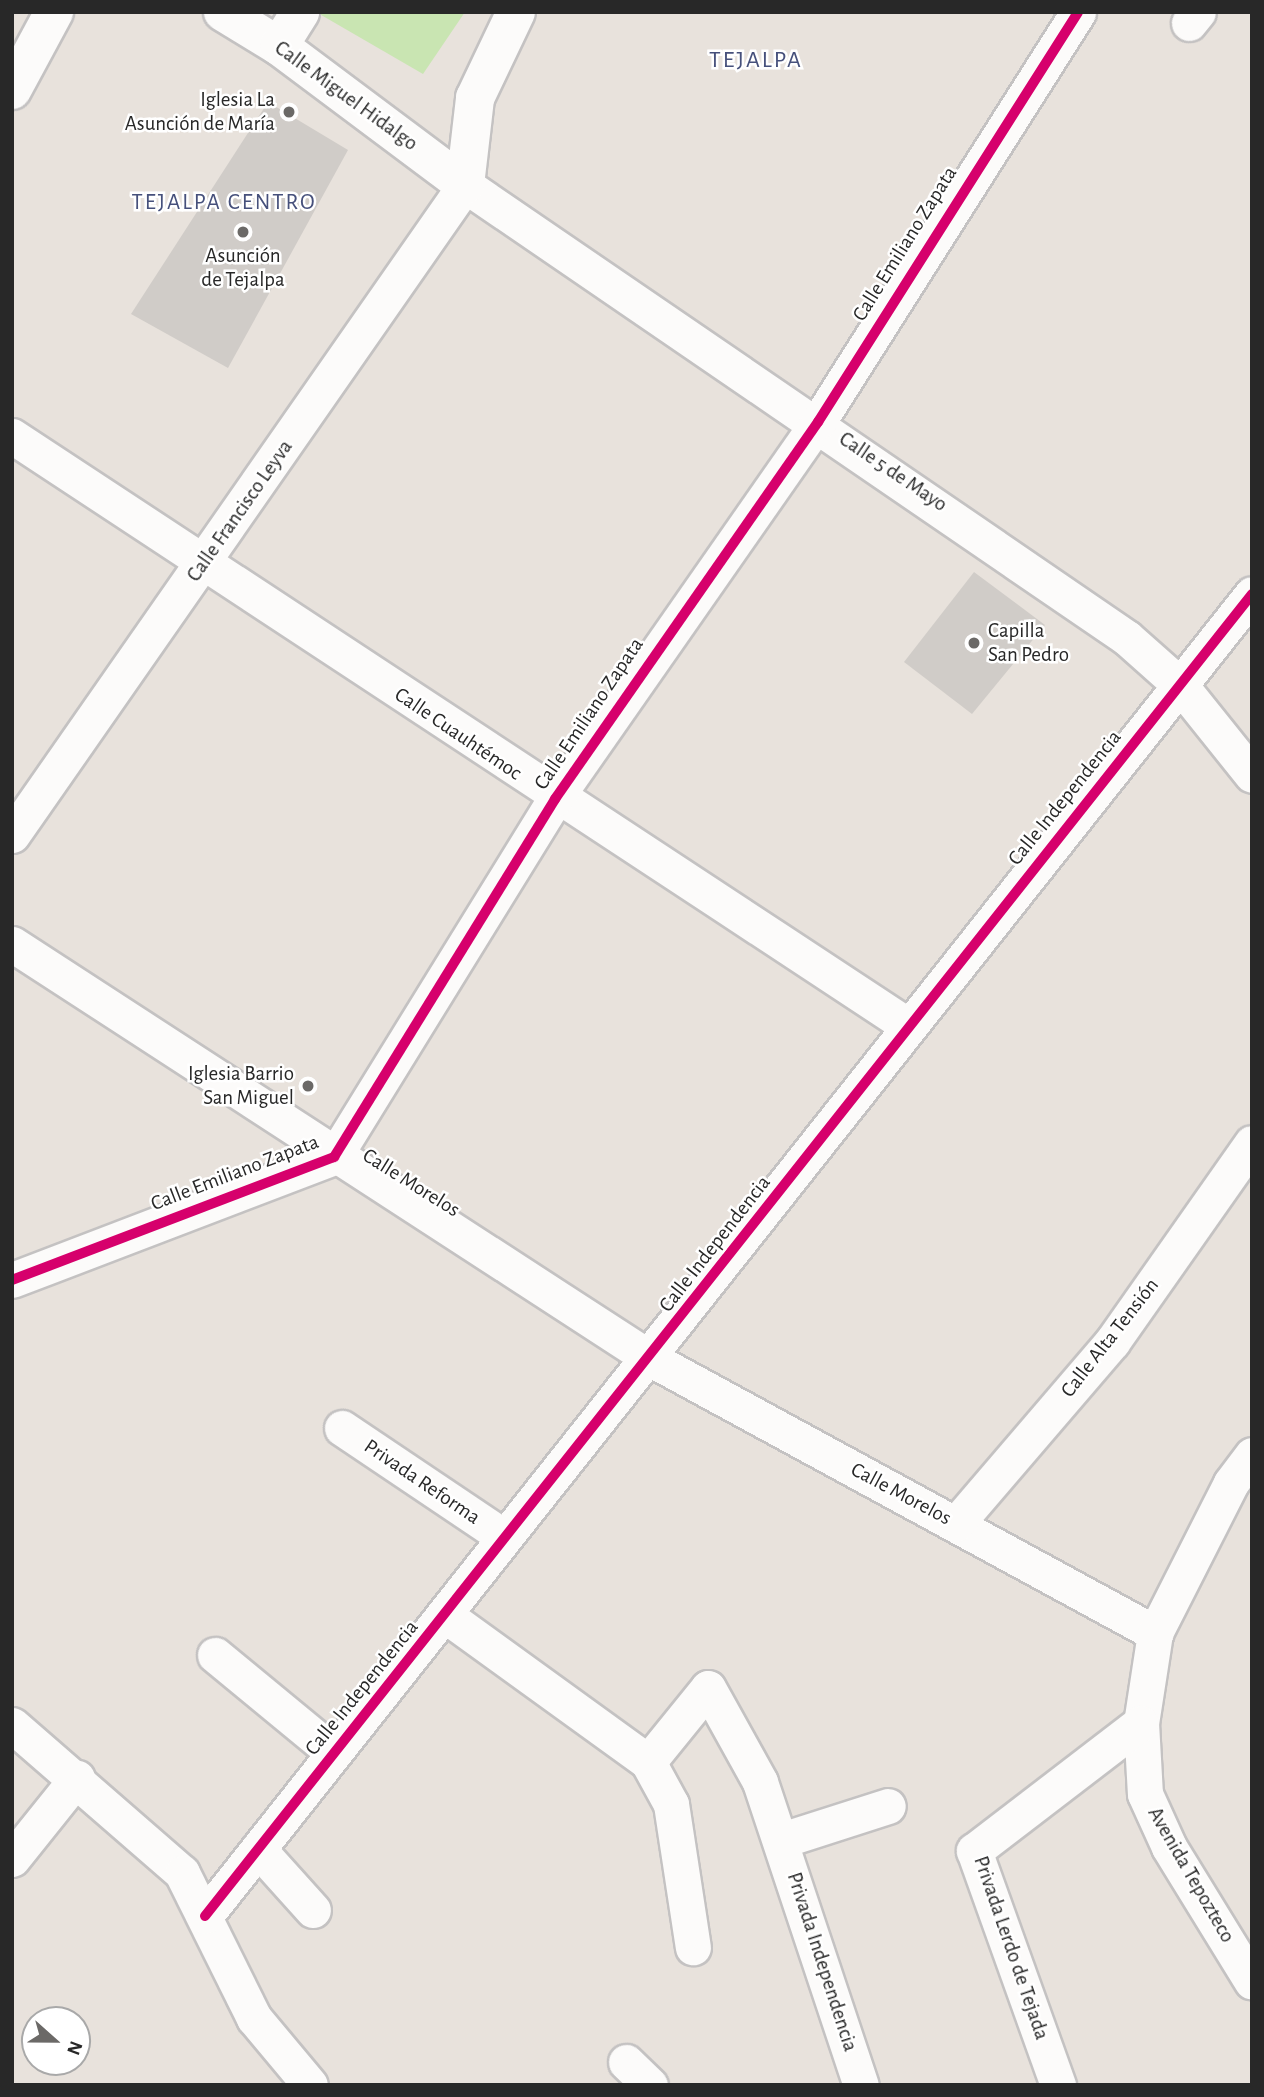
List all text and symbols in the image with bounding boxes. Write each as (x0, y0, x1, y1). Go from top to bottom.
street label: Calle Miguel Hidalgo (270, 36, 422, 156)
district label: TEJALPA (710, 47, 802, 75)
place label: Iglesia La Asunción de María (125, 87, 275, 137)
marker: Iglesia La Asunción de María (281, 104, 297, 120)
street label: Calle Emiliano Zapata (847, 162, 963, 326)
district label: TEJALPA CENTRO (133, 189, 315, 217)
marker: Asunción de Tejalpa (235, 224, 251, 240)
place label: Asunción de Tejalpa (201, 243, 285, 293)
street label: Calle 5 de Mayo (834, 427, 952, 517)
street label: Calle Francisco Leyva (182, 435, 298, 587)
place label: Capilla San Pedro (988, 618, 1069, 668)
street label: Calle Emiliano Zapata (529, 633, 649, 795)
marker: Capilla San Pedro (966, 635, 982, 651)
street label: Calle Cuauhtémoc (390, 682, 526, 786)
street label: Calle Independencia (1003, 725, 1127, 871)
place label: Iglesia Barrio San Miguel (188, 1061, 294, 1111)
marker: Iglesia Barrio San Miguel (300, 1078, 316, 1094)
street label: Calle Emiliano Zapata (147, 1129, 323, 1217)
street label: Calle Morelos (358, 1143, 464, 1223)
street label: Calle Independencia (654, 1171, 776, 1317)
street label: Calle Alta Tensión (1056, 1273, 1164, 1403)
street label: Privada Reforma (359, 1434, 485, 1530)
street label: Calle Morelos (846, 1457, 956, 1531)
street label: Calle Independencia (300, 1615, 424, 1761)
street label: Avenida Tepozteco (1142, 1803, 1240, 1947)
street label: Privada Lerdo de Tejada (968, 1853, 1054, 2043)
street label: Privada Independencia (781, 1869, 863, 2055)
north arrow (21, 2006, 91, 2076)
text: N (63, 2038, 85, 2058)

